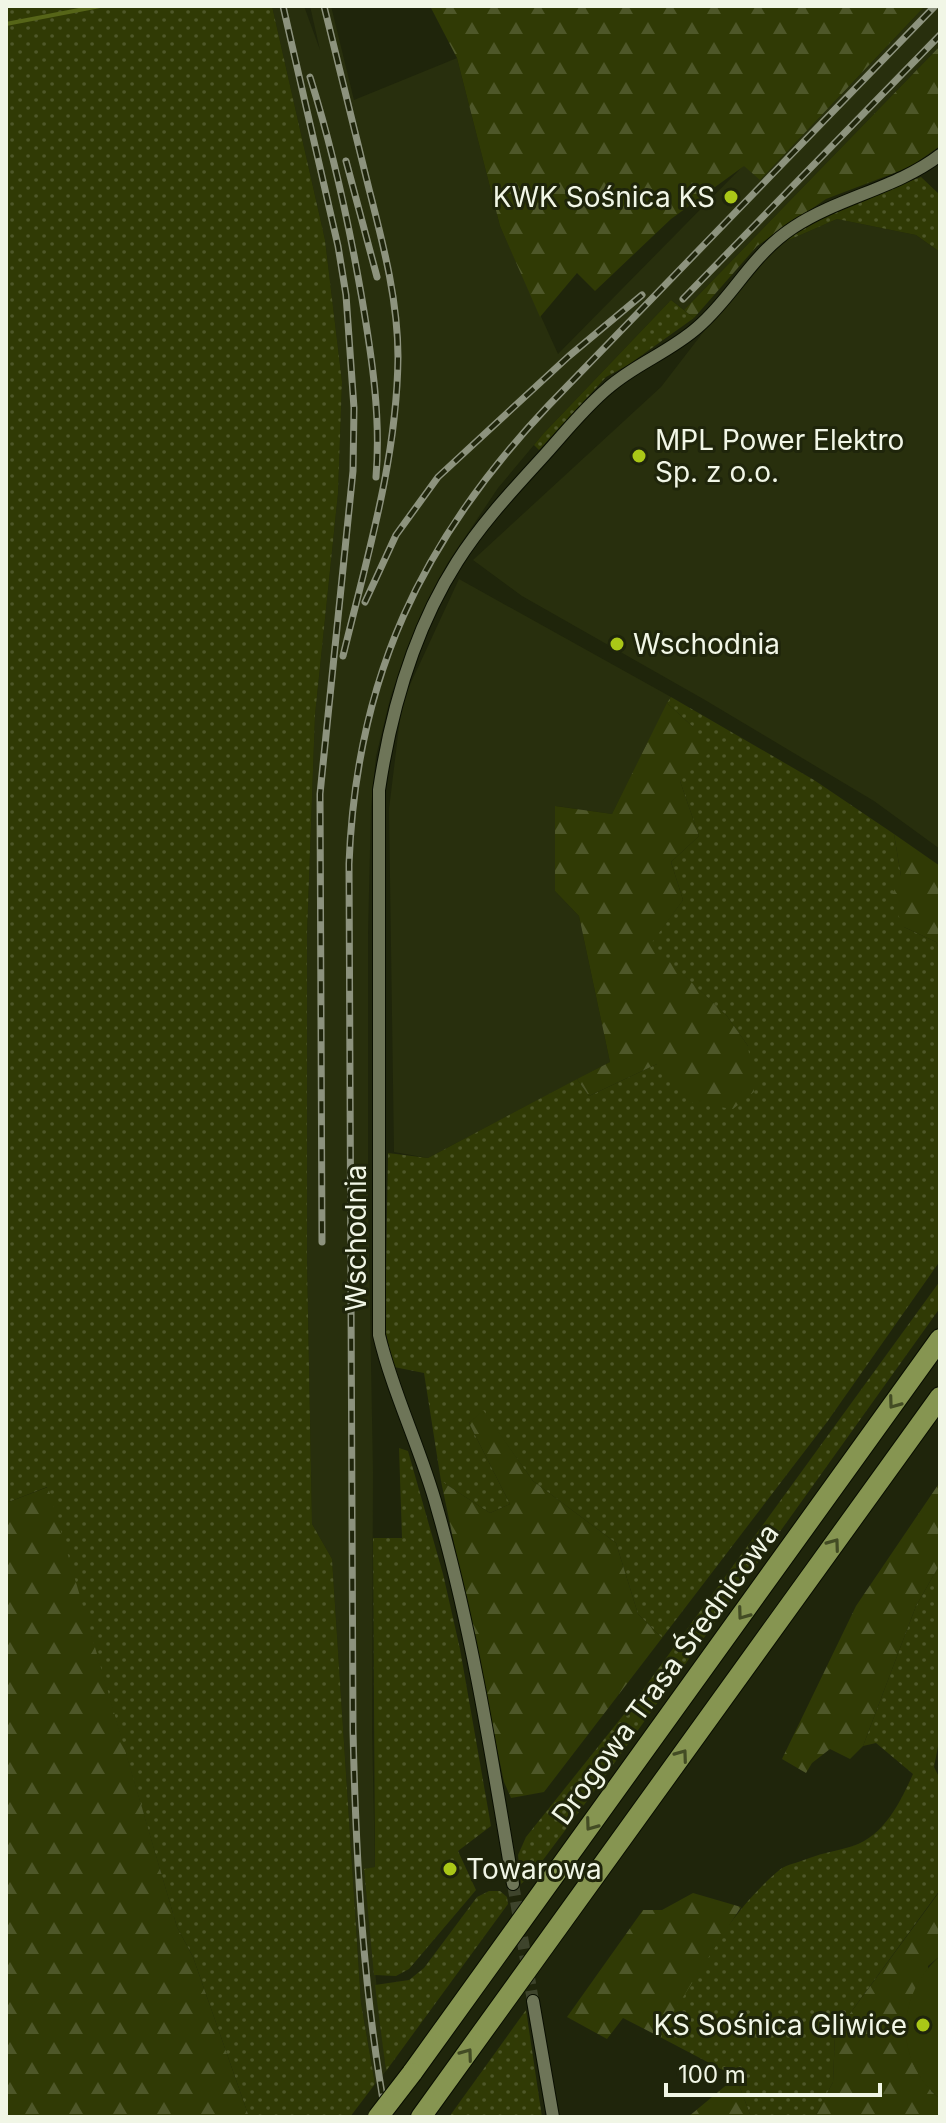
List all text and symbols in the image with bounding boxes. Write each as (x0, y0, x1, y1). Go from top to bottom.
place label: KWK Sośnica KS (493, 180, 715, 214)
marker: KWK Sośnica KS (722, 188, 740, 206)
place label: MPL Power Elektro Sp. z o.o. (655, 423, 904, 489)
marker: MPL Power Elektro Sp. z o.o. (630, 447, 648, 465)
place label: Wschodnia (633, 627, 780, 661)
marker: Wschodnia (608, 635, 626, 653)
street label: Wschodnia (339, 1165, 373, 1311)
one-way arrow (890, 1394, 904, 1408)
street label: Drogowa Trasa Średnicowa (544, 1517, 786, 1831)
one-way arrow (824, 1538, 839, 1552)
one-way arrow (738, 1605, 753, 1619)
one-way arrow (672, 1749, 687, 1763)
one-way arrow (586, 1816, 601, 1831)
place label: Towarowa (466, 1852, 602, 1886)
marker: Towarowa (441, 1860, 459, 1878)
place label: KS Sośnica Gliwice (653, 2008, 907, 2042)
marker: KS Sośnica Gliwice (914, 2016, 932, 2034)
scale bar (666, 2047, 880, 2097)
one-way arrow (457, 2048, 472, 2062)
text: 100 m (678, 2060, 746, 2089)

